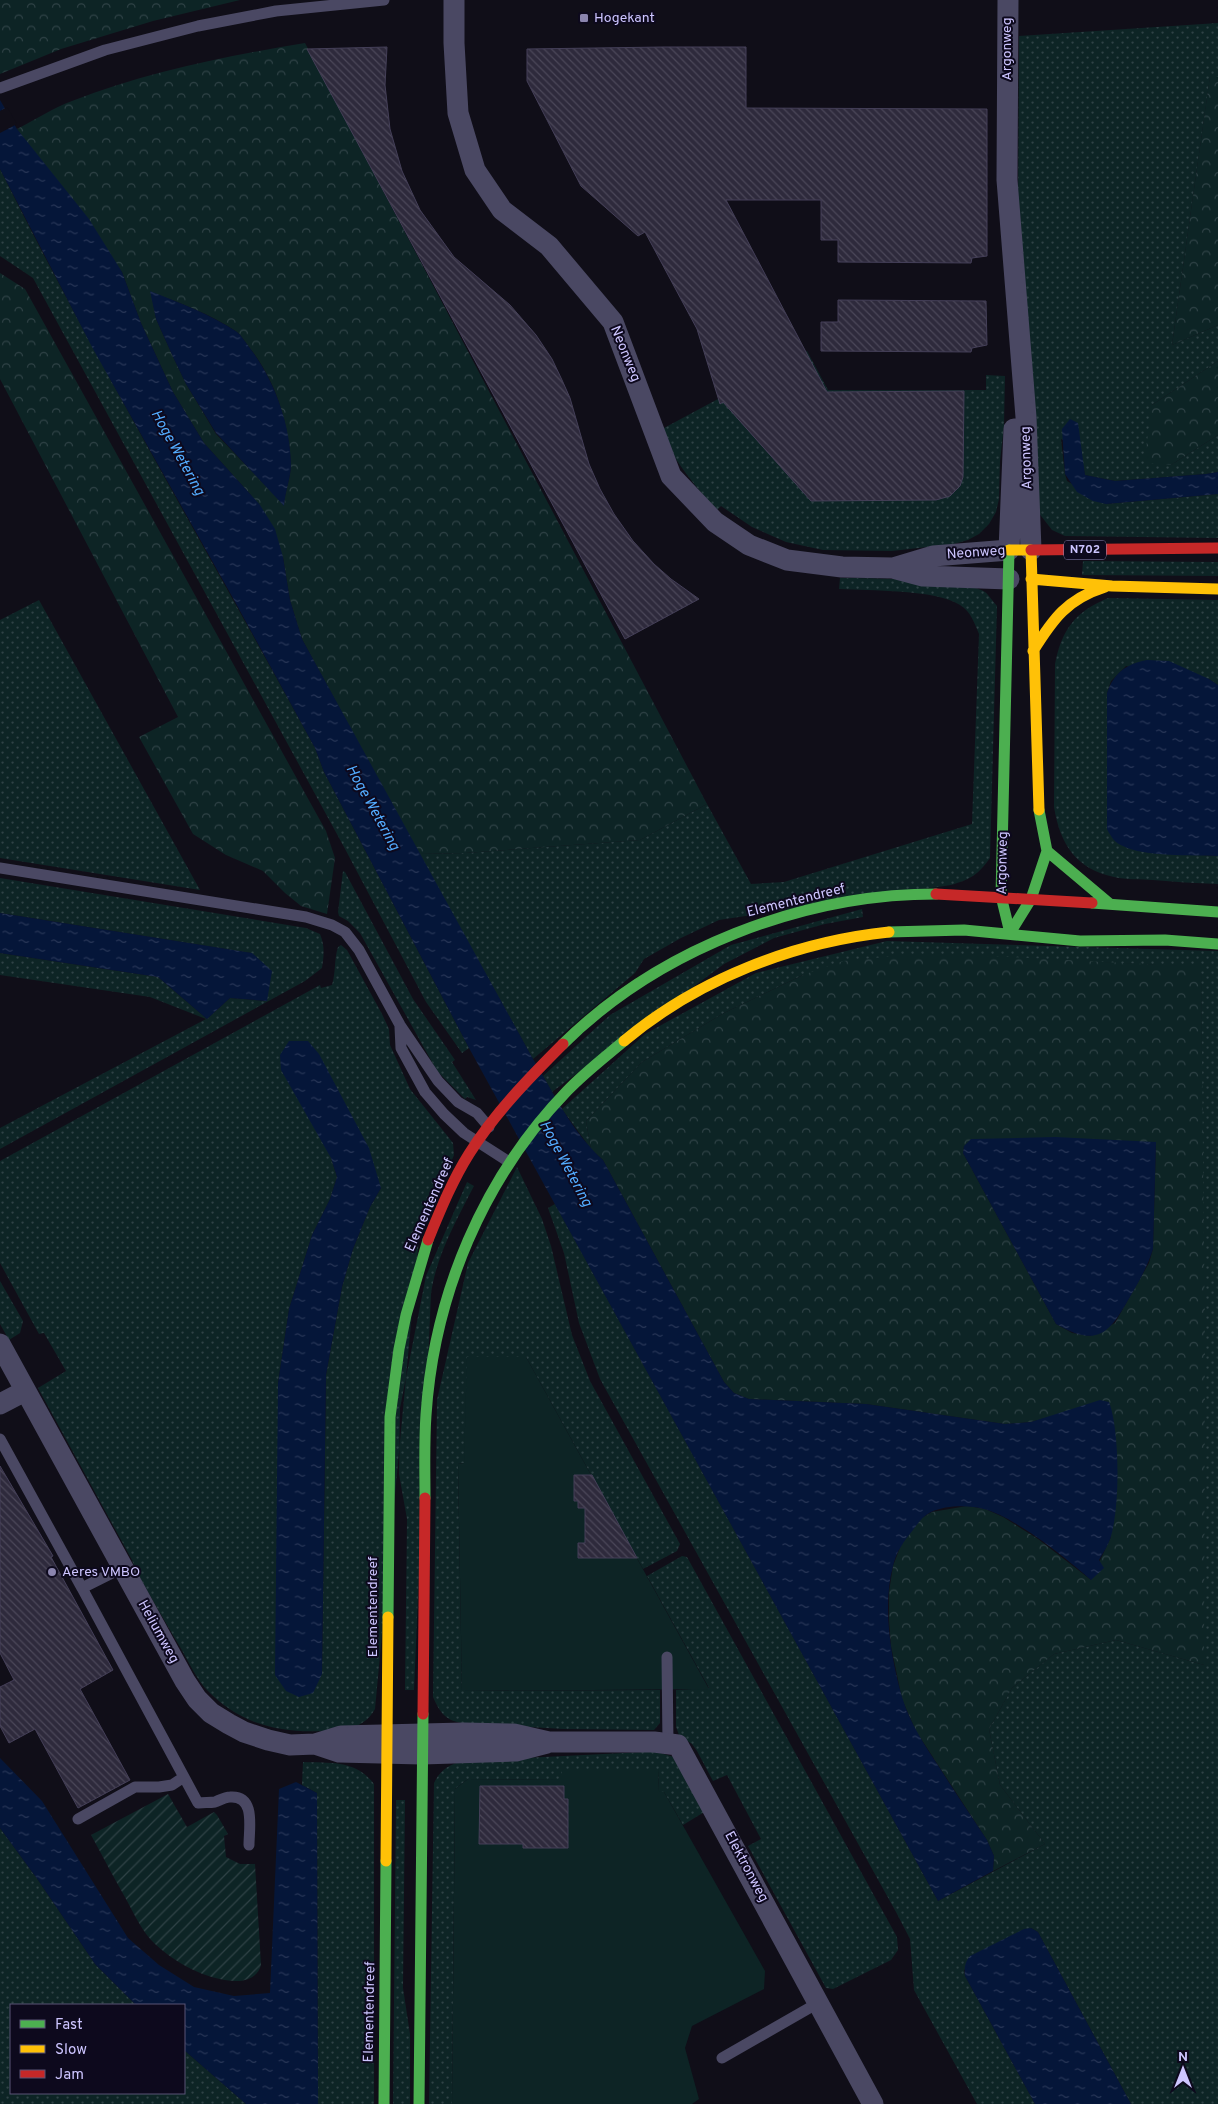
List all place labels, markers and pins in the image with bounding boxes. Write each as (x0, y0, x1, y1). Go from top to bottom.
place label: Hogekant (594, 10, 655, 27)
marker: Hogekant (578, 12, 590, 24)
place label: Aeres VMBO (62, 1564, 140, 1581)
marker: Aeres VMBO (46, 1566, 58, 1578)

